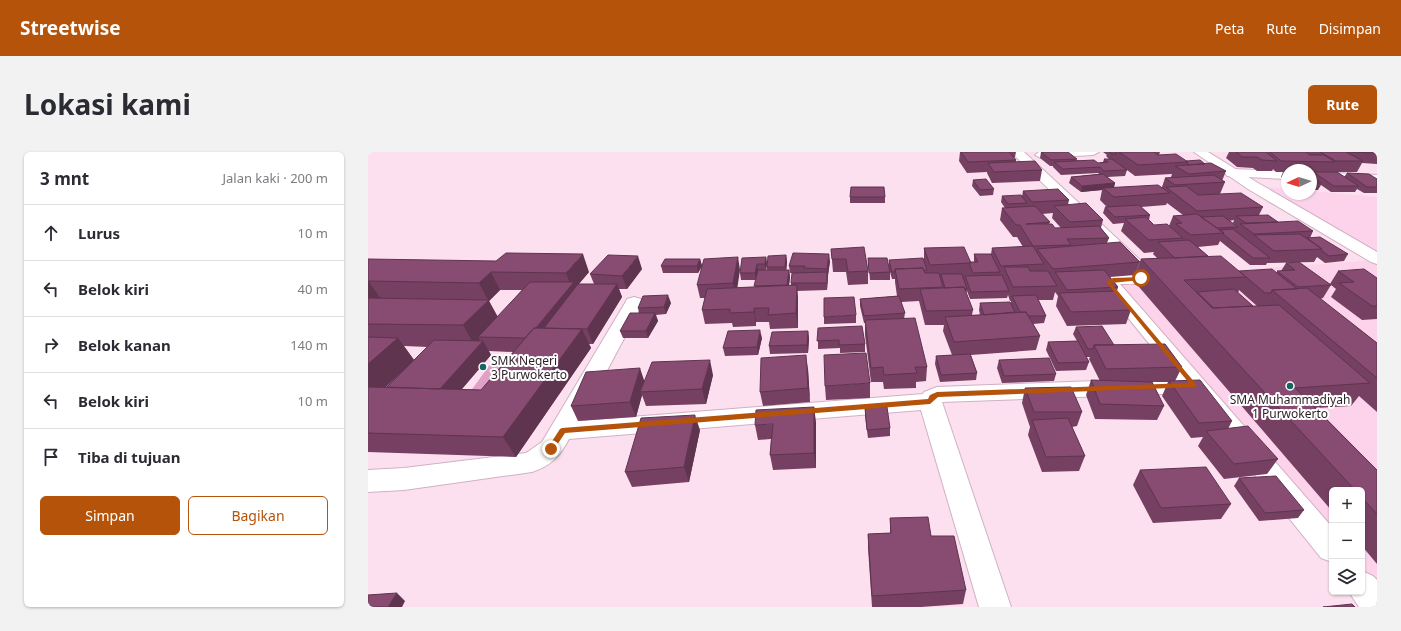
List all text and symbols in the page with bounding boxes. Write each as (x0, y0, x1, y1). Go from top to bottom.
text: Streetwise (20, 15, 121, 41)
text: Peta (1215, 19, 1244, 38)
text: Rute (1266, 19, 1297, 38)
text: Disimpan (1319, 19, 1381, 38)
text: Lokasi kami (24, 85, 191, 123)
button: Rute (1308, 85, 1377, 124)
north arrow (1281, 164, 1317, 200)
text: 3 mnt (40, 167, 89, 190)
text: Jalan kaki · 200 m (222, 169, 328, 187)
icon: ahead (40, 222, 62, 244)
text: Lurus (78, 223, 120, 243)
text: 10 m (298, 224, 328, 242)
route start (1132, 269, 1150, 287)
icon: left (40, 278, 62, 300)
text: Belok kiri (78, 279, 149, 299)
text: 40 m (298, 280, 328, 298)
icon: right (40, 334, 62, 356)
text: Belok kanan (78, 335, 171, 355)
text: 140 m (290, 336, 328, 354)
place label: SMK Negeri 3 Purwokerto (491, 352, 567, 383)
marker: SMK Negeri 3 Purwokerto (478, 362, 488, 372)
marker: SMA Muhammadiyah 1 Purwokerto (1285, 381, 1295, 391)
icon: left (40, 390, 62, 412)
text: Belok kiri (78, 391, 149, 411)
place label: SMA Muhammadiyah 1 Purwokerto (1230, 391, 1350, 422)
text: 10 m (298, 392, 328, 410)
route end (542, 440, 560, 458)
icon: arrive (40, 446, 62, 468)
text: Tiba di tujuan (78, 447, 181, 467)
map controls (1329, 487, 1365, 595)
button: + (1329, 487, 1365, 523)
button: Simpan (40, 496, 180, 535)
button: Bagikan (188, 496, 328, 535)
button: − (1329, 523, 1365, 559)
button: layers (1329, 559, 1365, 595)

